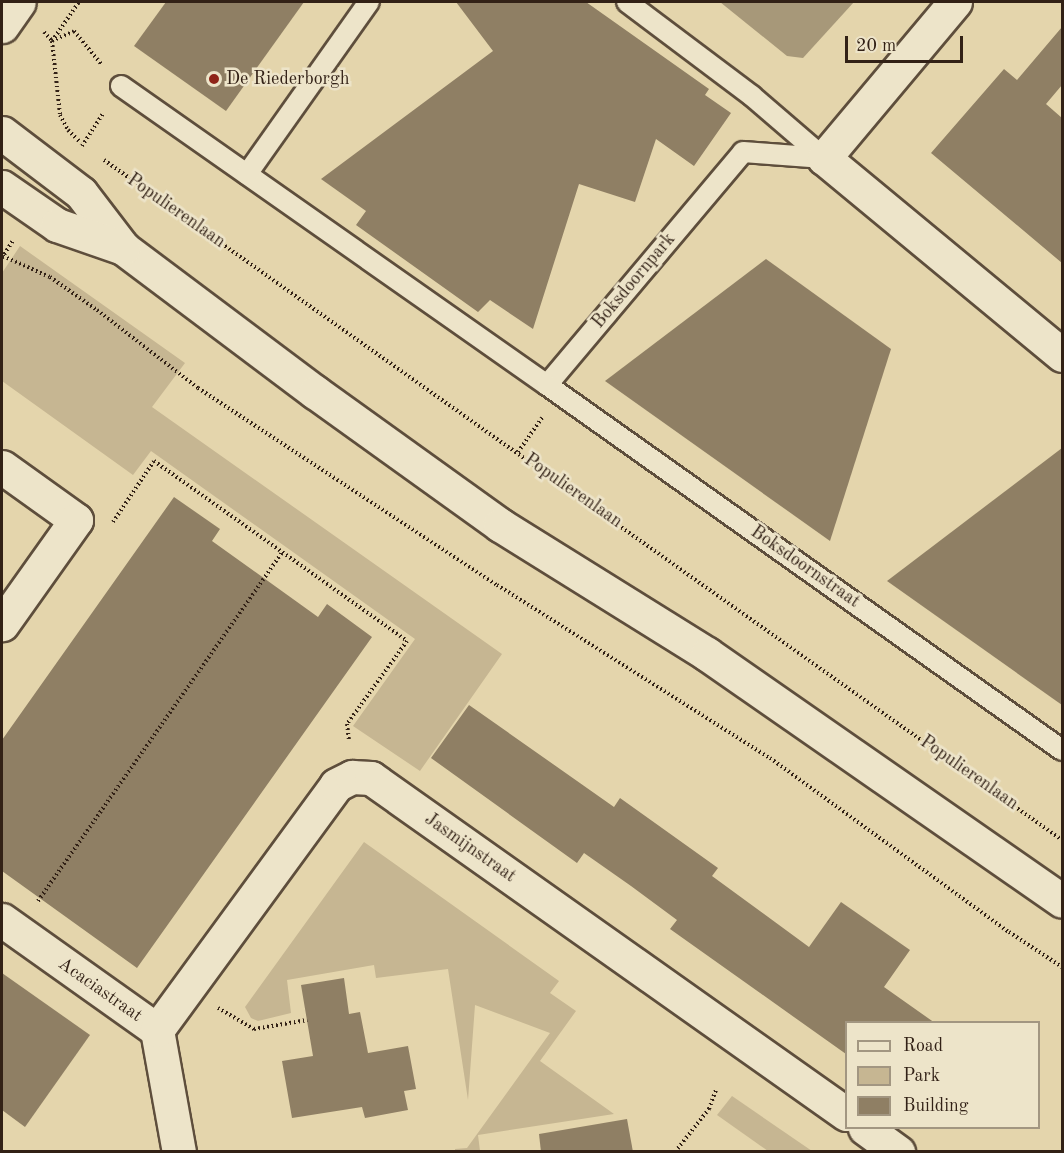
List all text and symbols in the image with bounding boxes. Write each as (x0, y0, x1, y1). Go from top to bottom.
scale bar (848, 24, 966, 62)
text: 20 m (856, 37, 896, 55)
place label: De Riederborgh (226, 68, 349, 90)
marker: De Riederborgh (207, 72, 221, 86)
street label: Populierenlaan (123, 169, 229, 253)
street label: Boksdoornpark (588, 229, 680, 333)
street label: Populierenlaan (520, 449, 626, 533)
street label: Boksdoornstraat (746, 521, 864, 613)
street label: Populierenlaan (916, 731, 1022, 815)
street label: Jasmijnstraat (420, 809, 520, 887)
street label: Acaciastraat (54, 953, 146, 1027)
legend (845, 1021, 1040, 1129)
text: Road (903, 1037, 943, 1055)
text: Park (903, 1067, 940, 1085)
text: Building (903, 1097, 968, 1115)

